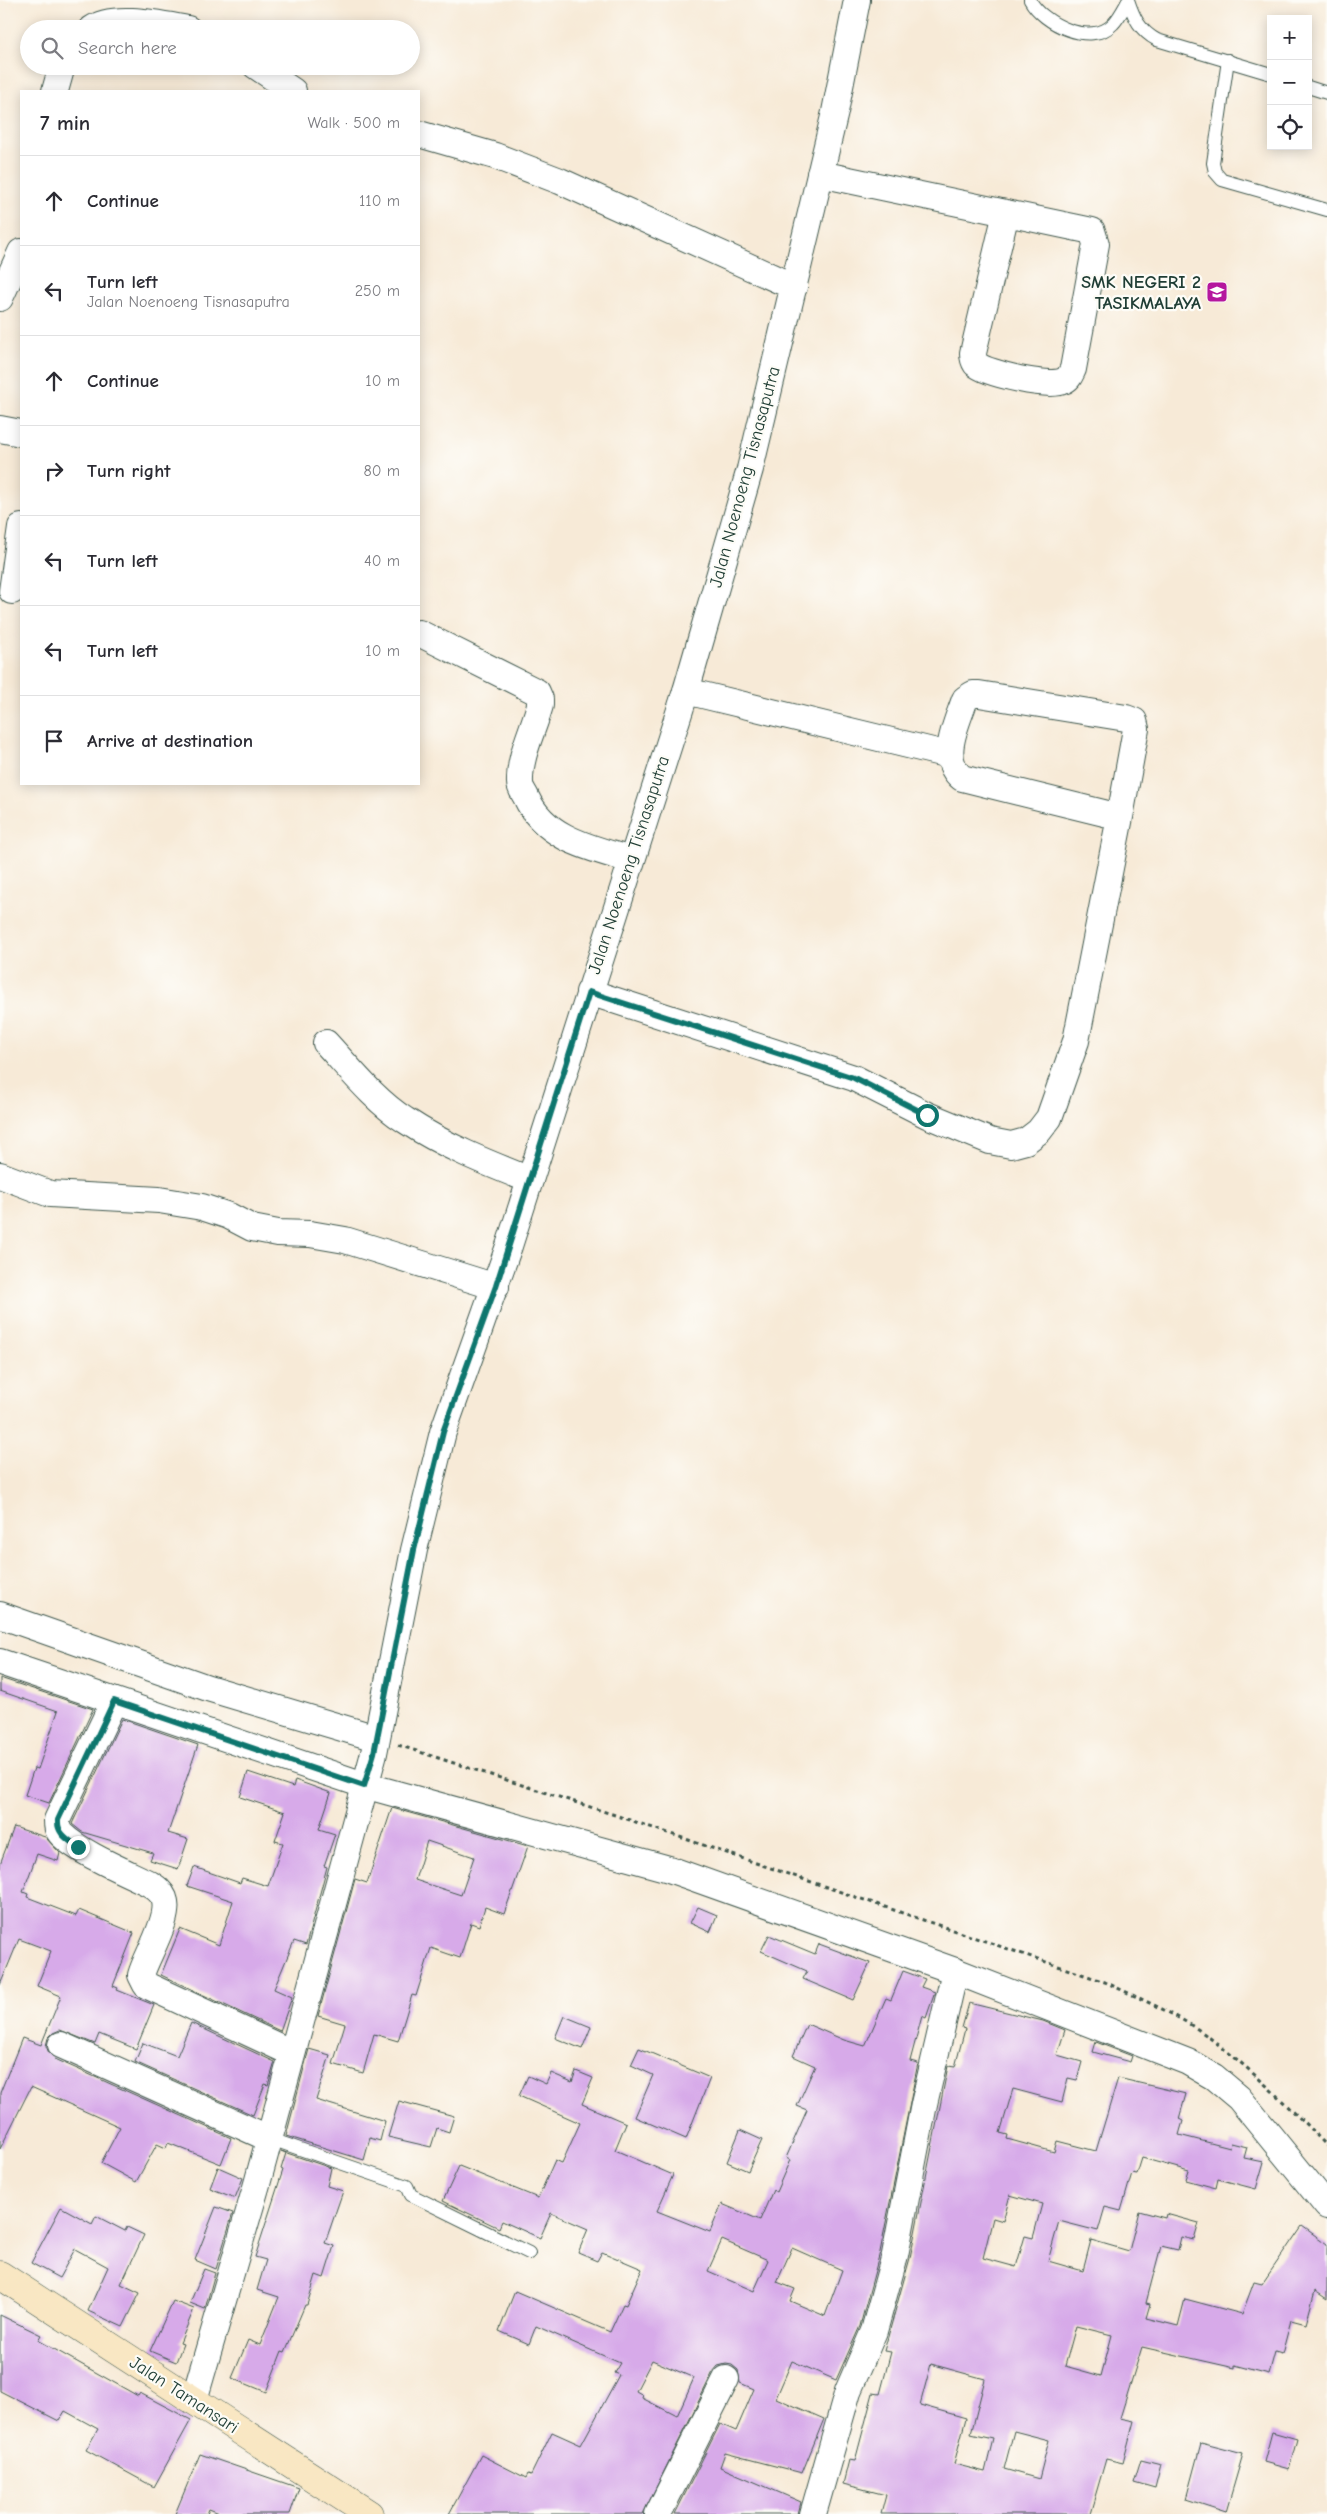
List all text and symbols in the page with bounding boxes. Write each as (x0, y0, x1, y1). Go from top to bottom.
map controls (1267, 15, 1312, 150)
button: + (1267, 15, 1312, 60)
search box (20, 20, 420, 75)
icon: search (38, 34, 66, 62)
text: Search here (78, 37, 177, 59)
button: − (1267, 60, 1312, 105)
button: locate (1267, 105, 1312, 150)
text: 7 min (40, 111, 90, 135)
text: Walk · 500 m (307, 114, 400, 132)
icon: ahead (40, 187, 68, 215)
text: Continue (87, 190, 159, 212)
text: 110 m (359, 192, 400, 210)
text: Turn left (87, 271, 158, 293)
place label: SMK NEGERI 2 TASIKMALAYA (1081, 272, 1201, 314)
icon: left (40, 277, 68, 305)
school or university icon: SMK NEGERI 2 TASIKMALAYA (1205, 280, 1229, 304)
text: 250 m (355, 282, 400, 300)
text: Jalan Noenoeng Tisnasaputra (87, 293, 290, 311)
street label: Jalan Noenoeng Tisnasaputra (705, 364, 785, 590)
icon: ahead (40, 367, 68, 395)
text: Continue (87, 370, 159, 392)
text: 10 m (365, 372, 400, 390)
icon: right (40, 457, 68, 485)
text: Turn right (87, 460, 171, 482)
text: 80 m (363, 462, 400, 480)
icon: left (40, 547, 68, 575)
text: Turn left (87, 550, 158, 572)
text: 40 m (364, 552, 400, 570)
icon: left (40, 637, 68, 665)
text: Turn left (87, 640, 158, 662)
text: 10 m (365, 642, 400, 660)
icon: arrive (40, 727, 68, 755)
text: Arrive at destination (87, 730, 253, 752)
street label: Jalan Noenoeng Tisnasaputra (584, 753, 674, 977)
route start (916, 1104, 939, 1127)
route end (67, 1836, 90, 1859)
street label: Jalan Tamansari (126, 2352, 242, 2438)

